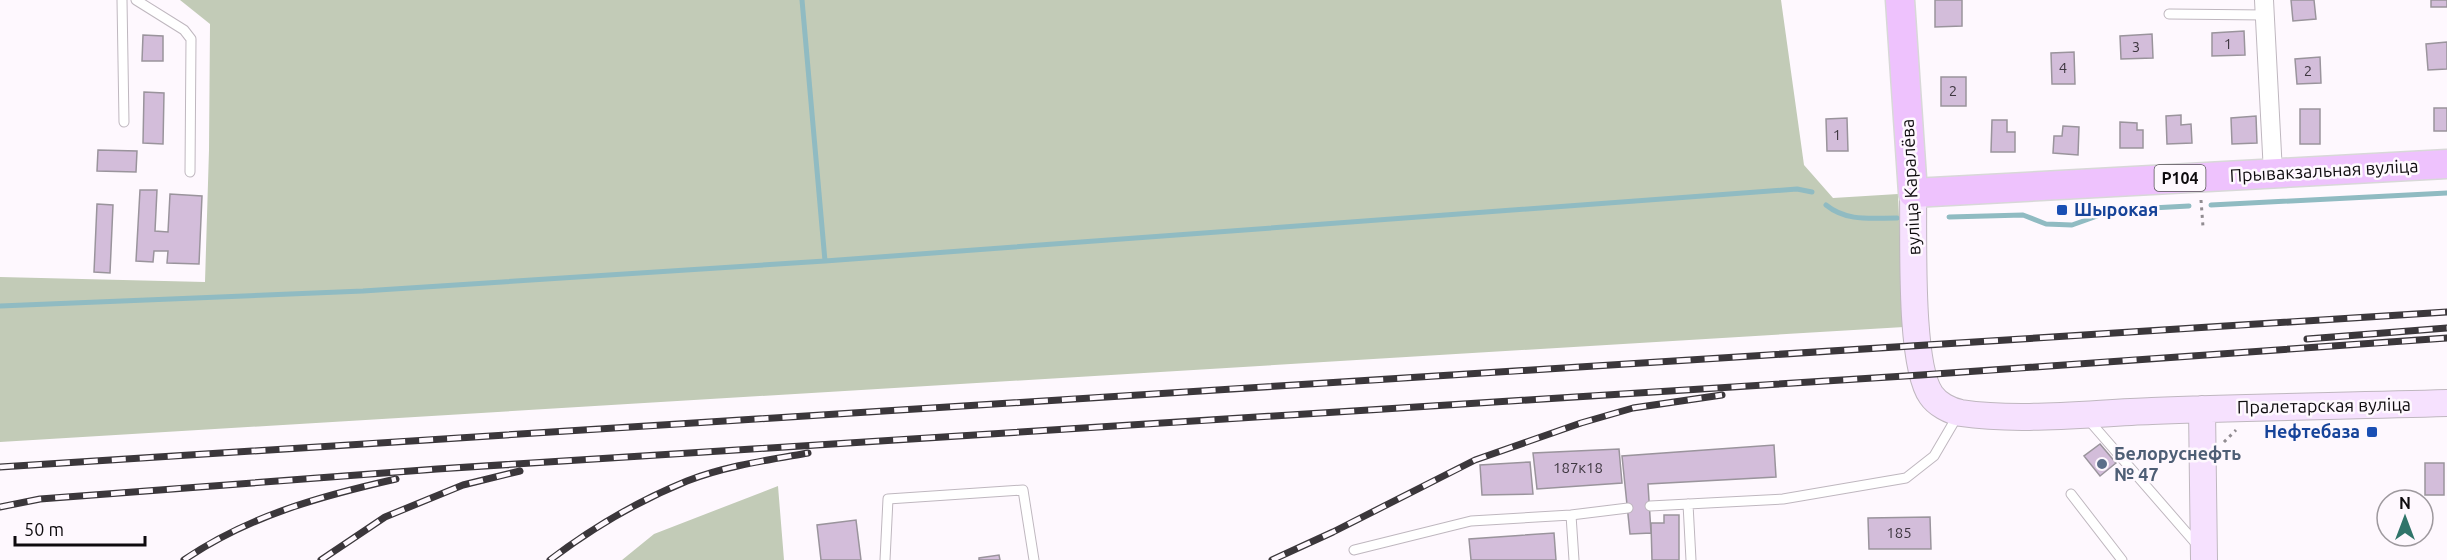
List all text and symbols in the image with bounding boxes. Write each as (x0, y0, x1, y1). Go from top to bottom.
house number: 1 (2224, 35, 2232, 52)
house number: 3 (2132, 38, 2140, 55)
house number: 4 (2059, 59, 2067, 76)
house number: 2 (2304, 62, 2312, 79)
house number: 2 (1949, 82, 1957, 99)
street label: вуліца Каралёва (1896, 118, 1924, 256)
house number: 1 (1833, 126, 1841, 143)
street label: Прывакзальная вуліца (2229, 155, 2419, 185)
road number: Р104 (2154, 165, 2206, 191)
place label: Шырокая (2074, 199, 2158, 219)
marker: Шырокая (2055, 203, 2069, 217)
street label: Пралетарская вуліца (2237, 393, 2411, 417)
place label: Нефтебаза (2264, 421, 2360, 441)
marker: Нефтебаза (2365, 425, 2379, 439)
place label: Белоруснефть № 47 (2114, 443, 2241, 484)
marker: Белоруснефть № 47 (2095, 457, 2109, 471)
house number: 187к18 (1553, 459, 1603, 476)
north arrow (2375, 488, 2435, 548)
text: N (2399, 494, 2411, 512)
scale bar (15, 509, 146, 547)
text: 50 m (24, 519, 64, 539)
house number: 185 (1886, 524, 1912, 541)

